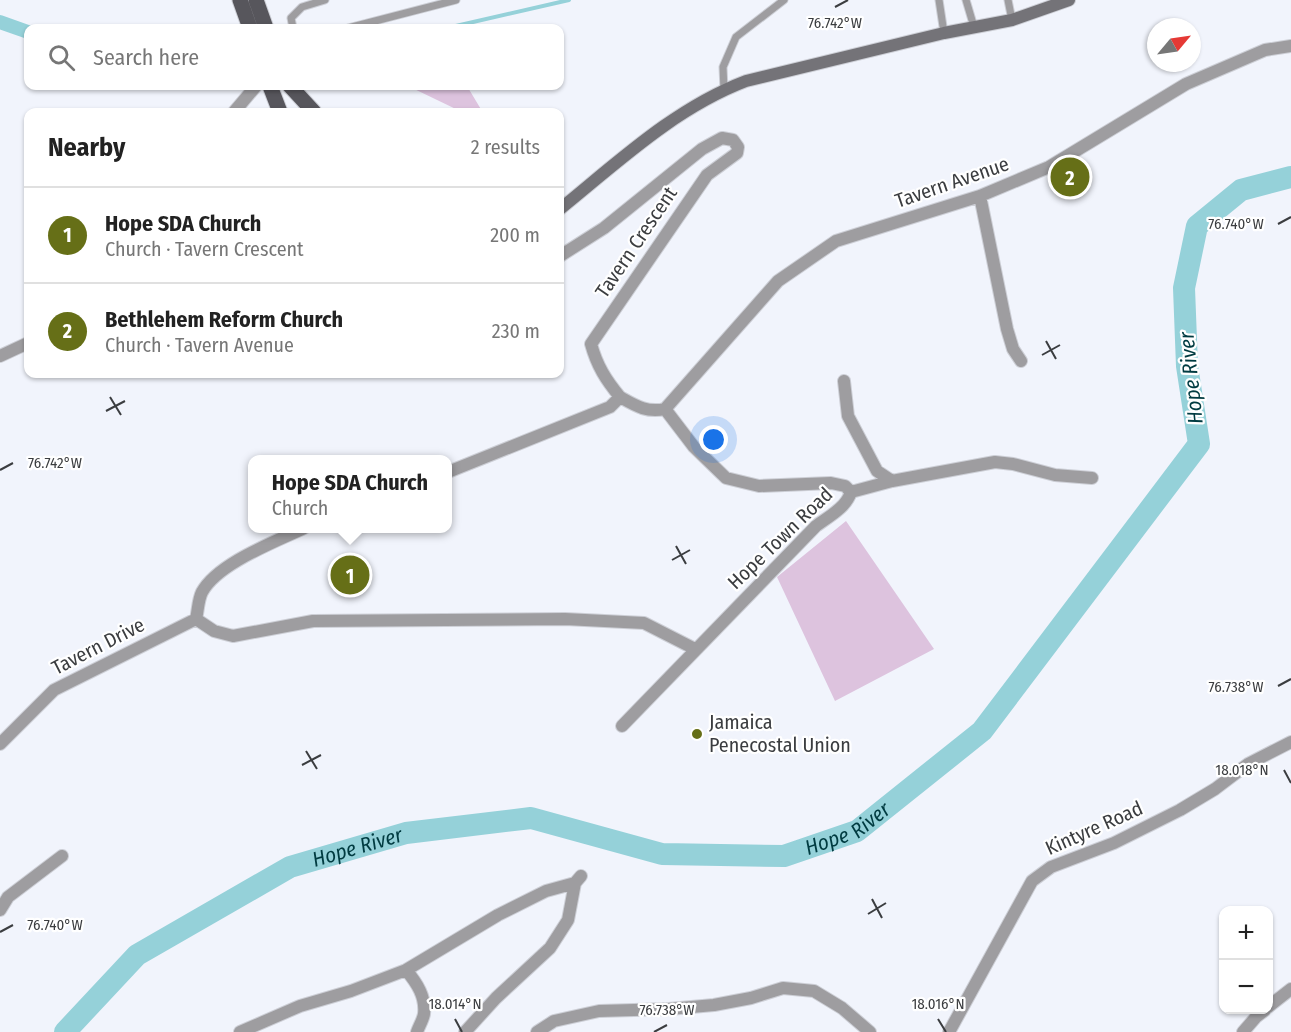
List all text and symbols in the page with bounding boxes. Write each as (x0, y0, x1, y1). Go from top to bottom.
text: 76.742°W (808, 14, 862, 32)
north arrow (1147, 18, 1201, 72)
search box (24, 24, 564, 90)
icon: search (45, 41, 78, 74)
text: Search here (93, 44, 199, 71)
text: Nearby (48, 132, 125, 163)
text: 2 results (471, 135, 540, 159)
street label: Tavern Avenue (892, 151, 1012, 213)
pin: 2 (1050, 154, 1090, 200)
street label: Tavern Crescent (590, 182, 682, 302)
text: Hope SDA Church (105, 210, 261, 237)
text: 76.740°W (1208, 215, 1264, 233)
text: 1 (63, 223, 72, 247)
text: 200 m (490, 223, 540, 247)
text: Church · Tavern Crescent (105, 237, 304, 261)
text: Bethlehem Reform Church (105, 306, 343, 333)
text: 2 (63, 319, 72, 343)
text: 230 m (492, 319, 540, 343)
water label: Hope River (1173, 330, 1209, 425)
text: Church · Tavern Avenue (105, 333, 294, 357)
your location (699, 425, 728, 454)
text: 76.742°W (28, 454, 82, 472)
popup (248, 455, 452, 533)
text: Hope SDA Church (272, 469, 428, 496)
street label: Hope Town Road (723, 482, 837, 594)
text: Church (272, 496, 328, 520)
pin: 1 (330, 552, 370, 598)
street label: Tavern Drive (48, 612, 148, 680)
text: 76.738°W (1209, 678, 1263, 696)
place label: Jamaica Penecostal Union (709, 710, 851, 757)
marker: Jamaica Penecostal Union (690, 727, 704, 741)
text: 18.018°N (1215, 761, 1269, 779)
water label: Hope River (802, 796, 896, 861)
street label: Kintyre Road (1042, 796, 1146, 860)
water label: Hope River (309, 822, 406, 873)
map controls (1219, 906, 1273, 1014)
button: + (1219, 906, 1273, 960)
text: 76.740°W (27, 916, 83, 934)
button: − (1219, 960, 1273, 1014)
text: 18.014°N (428, 995, 482, 1013)
text: 18.016°N (911, 995, 965, 1013)
text: 76.738°W (640, 1001, 694, 1019)

